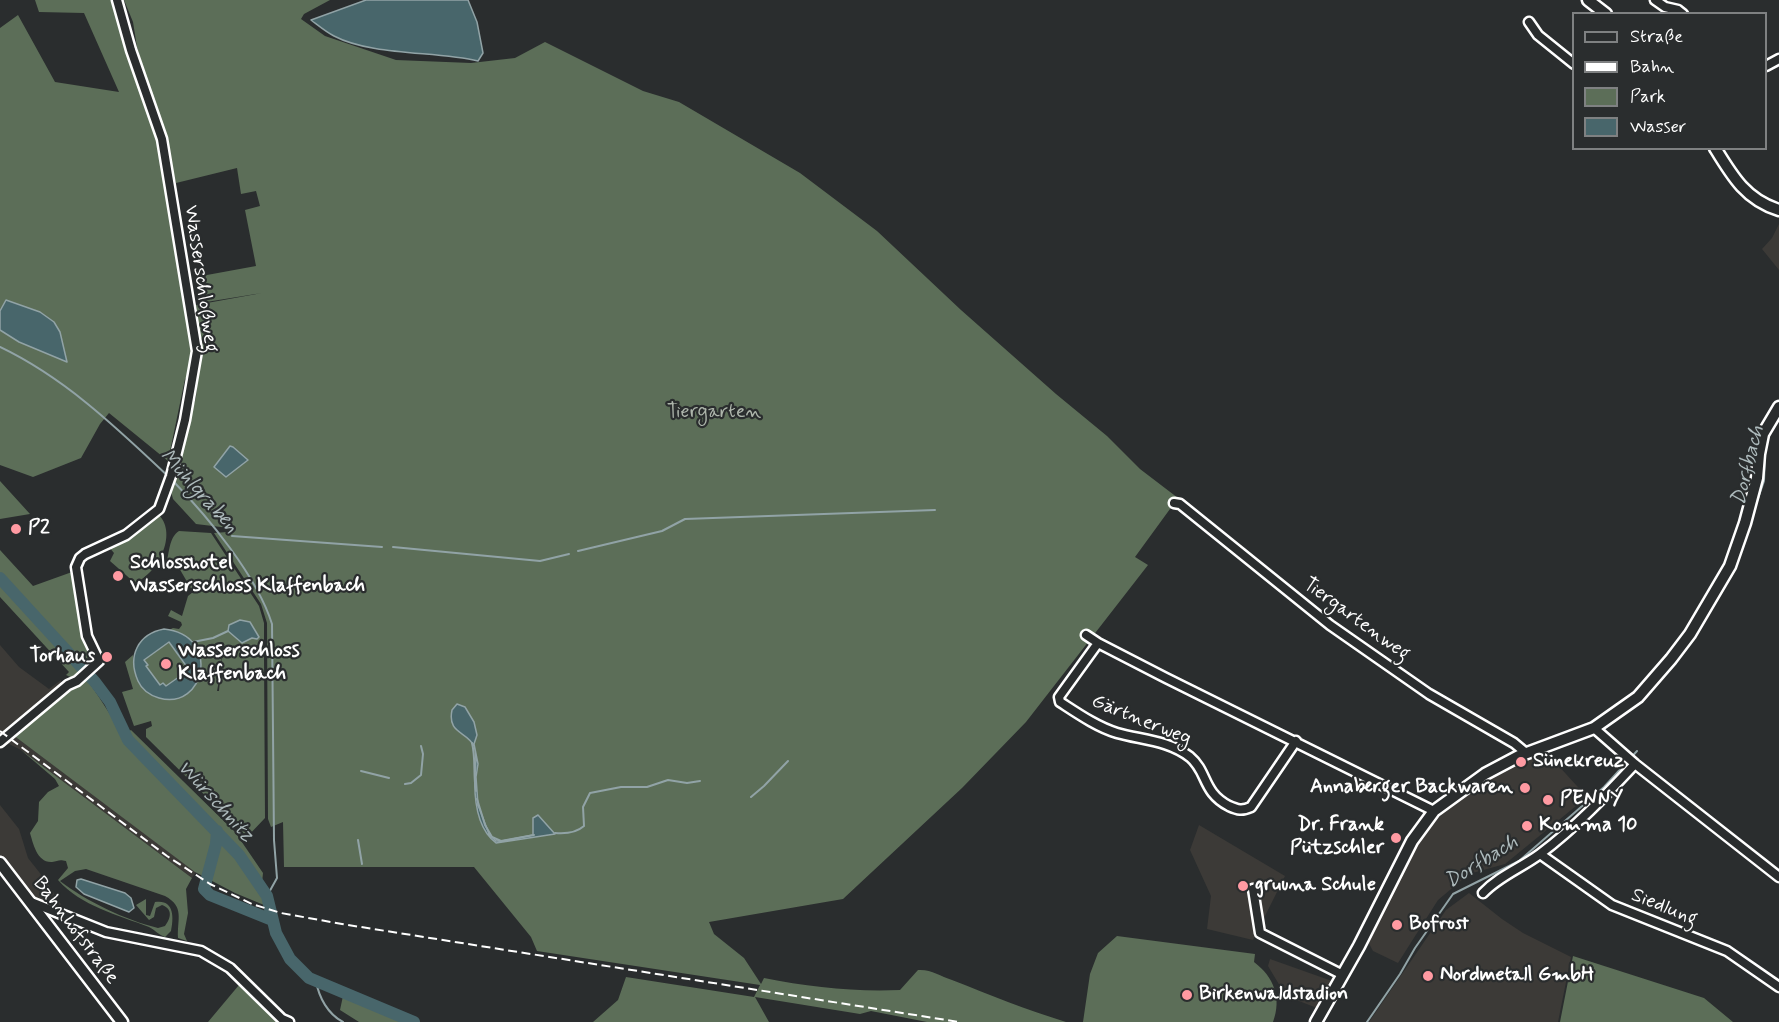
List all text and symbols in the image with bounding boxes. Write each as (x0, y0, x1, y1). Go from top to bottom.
legend (1572, 12, 1767, 150)
text: Straße (1630, 25, 1683, 49)
text: Bahn (1630, 55, 1674, 79)
text: Park (1630, 85, 1666, 109)
text: Wasser (1630, 115, 1686, 139)
street label: Wasserschloßweg (178, 204, 222, 354)
park label: Tiergarten (667, 401, 761, 425)
water label: Dorfbach (1727, 423, 1771, 509)
water label: Mühlgraben (153, 444, 243, 540)
place label: P2 (28, 517, 50, 541)
marker: P2 (9, 522, 23, 536)
place label: Schlosshotel Wasserschloss Klaffenbach (130, 552, 365, 599)
marker: Schlosshotel Wasserschloss Klaffenbach (111, 569, 125, 583)
street label: Tiergartenweg (1298, 573, 1414, 667)
place label: Wasserschloss Klaffenbach (178, 640, 300, 687)
place label: Torhaus (30, 645, 95, 669)
marker: Torhaus (100, 650, 114, 664)
marker: Wasserschloss Klaffenbach (159, 657, 173, 671)
street label: Gärtnerweg (1088, 690, 1194, 752)
place label: Sünekreuz (1533, 750, 1624, 774)
marker: Sünekreuz (1514, 755, 1528, 769)
water label: Würschnitz (171, 756, 259, 848)
place label: Annaberger Backwaren (1310, 776, 1513, 800)
marker: Annaberger Backwaren (1518, 781, 1532, 795)
place label: PENNY (1560, 788, 1623, 812)
marker: PENNY (1541, 793, 1555, 807)
place label: Dr. Frank Pützschler (1290, 814, 1384, 861)
place label: Komma 10 (1539, 814, 1638, 838)
marker: Komma 10 (1520, 819, 1534, 833)
marker: Dr. Frank Pützschler (1389, 831, 1403, 845)
water label: Dorfbach (1441, 831, 1523, 895)
street label: Bahnhofstraße (27, 872, 123, 990)
place label: gruuna Schule (1255, 874, 1376, 898)
marker: gruuna Schule (1236, 879, 1250, 893)
street label: Siedlung (1627, 884, 1701, 932)
place label: Bofrost (1409, 913, 1469, 937)
marker: Bofrost (1390, 918, 1404, 932)
place label: Nordmetall GmbH (1440, 964, 1594, 988)
marker: Nordmetall GmbH (1421, 969, 1435, 983)
place label: Birkenwaldstadion (1199, 983, 1348, 1007)
marker: Birkenwaldstadion (1180, 988, 1194, 1002)

